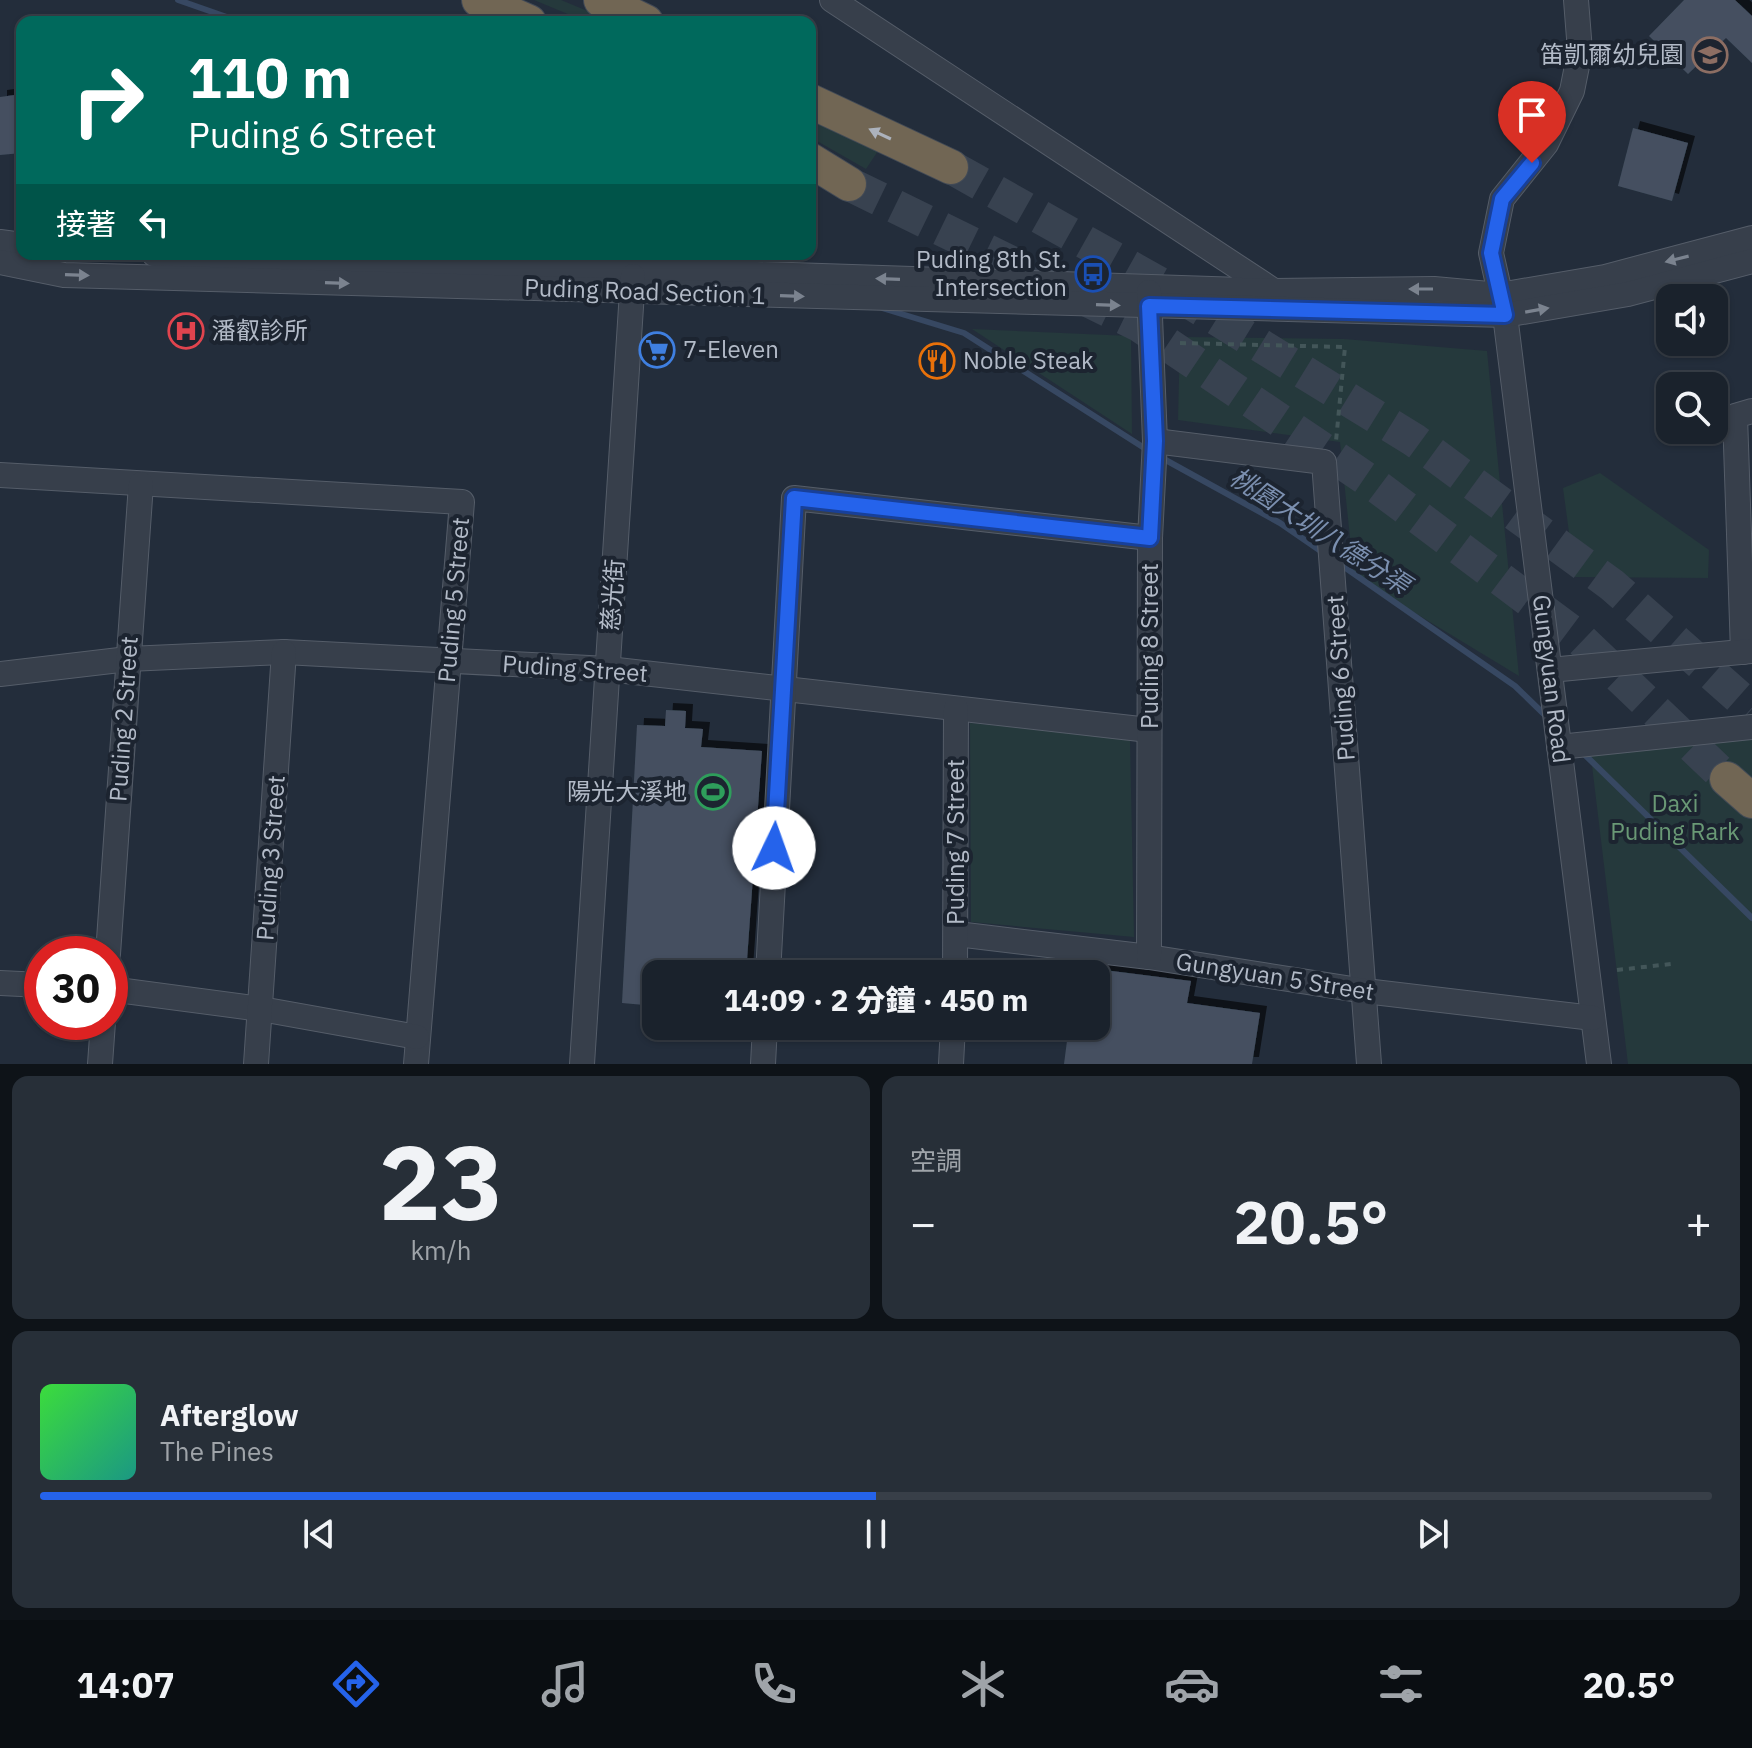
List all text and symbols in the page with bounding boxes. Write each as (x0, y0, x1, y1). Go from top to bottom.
school or university icon: 笛凱爾幼兒園 (1691, 36, 1729, 74)
place label: 笛凱爾幼兒園 (1540, 38, 1684, 70)
text: 110 m (188, 41, 352, 113)
icon: right (56, 48, 160, 152)
pin (1498, 81, 1566, 163)
icon: arrive (1510, 93, 1554, 137)
text: Puding 6 Street (188, 111, 437, 158)
one-way arrow (869, 127, 892, 141)
icon: left (132, 200, 176, 244)
text: 接著 (56, 204, 116, 243)
place label: Puding 8th St. Intersection (916, 243, 1067, 303)
one-way arrow (1664, 253, 1689, 265)
bus stop icon: Puding 8th St. Intersection (1074, 255, 1112, 293)
one-way arrow (65, 269, 90, 282)
street label: Puding Road Section 1 (524, 271, 766, 311)
one-way arrow (875, 273, 900, 286)
one-way arrow (325, 276, 350, 289)
one-way arrow (1408, 283, 1433, 296)
map controls (1656, 284, 1728, 444)
button: sound (1656, 284, 1728, 356)
one-way arrow (780, 290, 805, 302)
one-way arrow (1096, 299, 1121, 312)
one-way arrow (1525, 303, 1550, 315)
hospital icon: 潘叡診所 (167, 312, 205, 350)
place label: 潘叡診所 (212, 314, 308, 346)
supermarket icon: 7-Eleven (638, 331, 676, 369)
place label: 7-Eleven (683, 333, 779, 365)
restaurant icon: Noble Steak (918, 342, 956, 380)
place label: Noble Steak (963, 344, 1094, 376)
button: search (1656, 372, 1728, 444)
water label: 桃園大圳八德分渠 (1224, 459, 1420, 603)
street label: Puding 5 Street (430, 516, 476, 684)
street label: 慈光街 (594, 558, 630, 632)
street label: Puding 8 Street (1133, 563, 1165, 729)
street label: Gungyuan Road (1526, 593, 1578, 765)
street label: Puding 6 Street (1318, 594, 1362, 762)
street label: Puding 2 Street (101, 635, 145, 803)
street label: Puding Street (501, 647, 649, 689)
street label: Puding 7 Street (939, 759, 971, 925)
sports icon: 陽光大溪地 (694, 773, 732, 811)
street label: Puding 3 Street (248, 774, 292, 942)
place label: 陽光大溪地 (567, 775, 687, 807)
park label: Daxi Puding Rark (1610, 787, 1740, 847)
position arrow (732, 806, 816, 890)
speed limit sign: 30 (24, 936, 128, 1040)
street label: Gungyuan 5 Street (1174, 945, 1377, 1007)
text: 14:09 · 2 分鐘 · 450 m (724, 980, 1028, 1019)
text: 23 (379, 1113, 503, 1249)
text: 空調 (910, 1143, 962, 1177)
text: 20.5° (1234, 1182, 1388, 1261)
text: − (910, 1194, 936, 1251)
text: + (1686, 1194, 1712, 1251)
text: km/h (410, 1233, 472, 1267)
text: Afterglow (160, 1395, 299, 1434)
text: The Pines (160, 1434, 274, 1468)
icon: previous (297, 1512, 341, 1556)
icon: pause (854, 1512, 898, 1556)
icon: next (1411, 1512, 1455, 1556)
icon: directions (328, 1656, 384, 1712)
icon: music (537, 1656, 593, 1712)
icon: phone (746, 1656, 802, 1712)
icon: climate (955, 1656, 1011, 1712)
icon: car (1164, 1656, 1220, 1712)
icon: filters (1373, 1656, 1429, 1712)
text: 14:07 (77, 1661, 175, 1708)
text: 20.5° (1582, 1661, 1675, 1708)

